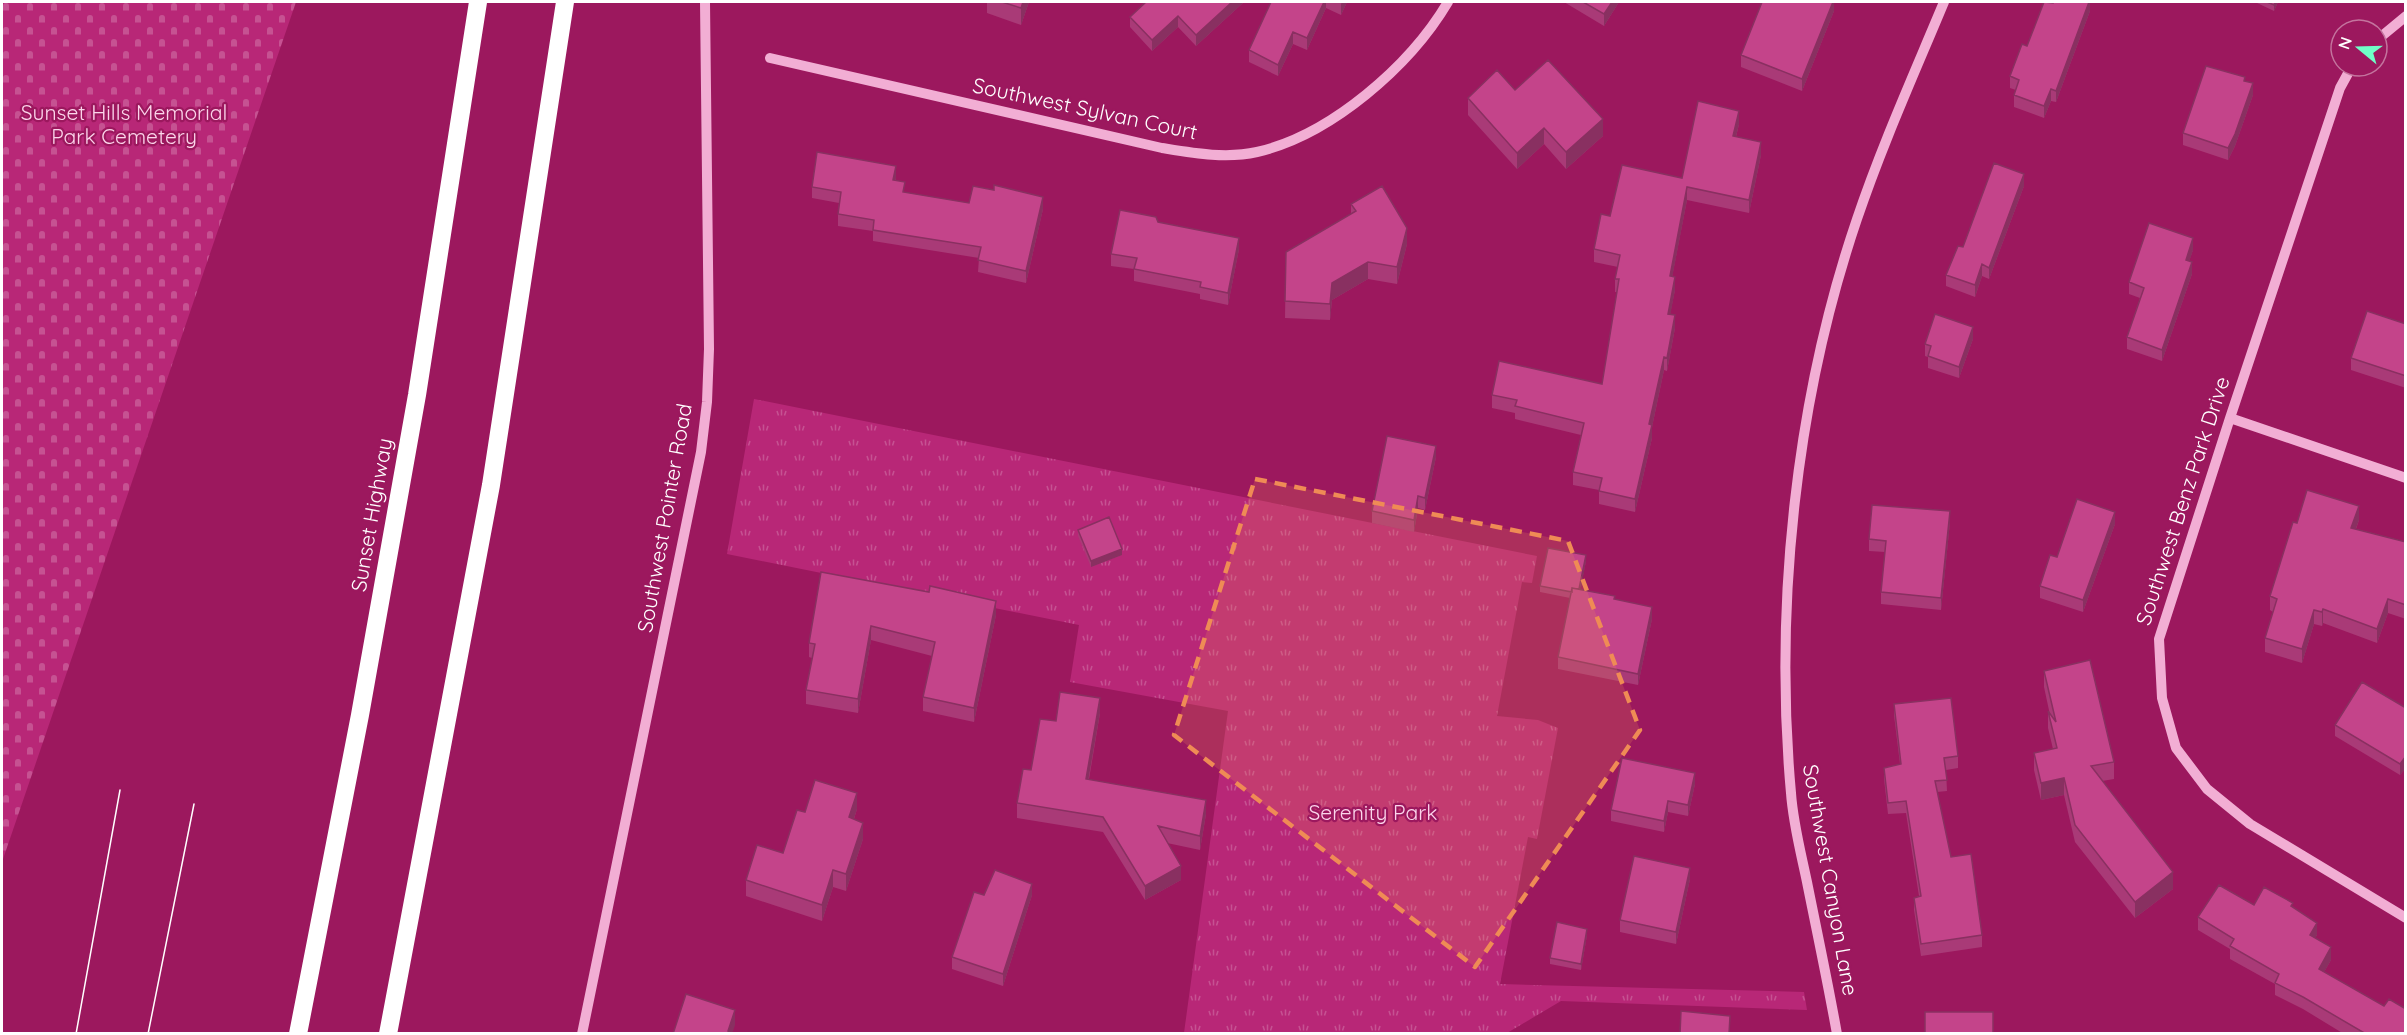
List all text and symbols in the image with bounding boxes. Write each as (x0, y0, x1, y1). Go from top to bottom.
north arrow (2329, 18, 2389, 78)
text: N (2333, 34, 2356, 52)
street label: Southwest Sylvan Court (970, 71, 1200, 145)
park label: Sunset Hills Memorial Park Cemetery (21, 99, 227, 149)
street label: Southwest Benz Park Drive (2130, 373, 2235, 628)
street label: Southwest Pointer Road (631, 401, 697, 634)
street label: Sunset Highway (345, 436, 397, 594)
street label: Southwest Canyon Lane (1798, 762, 1864, 998)
park label: Serenity Park (1308, 799, 1438, 825)

